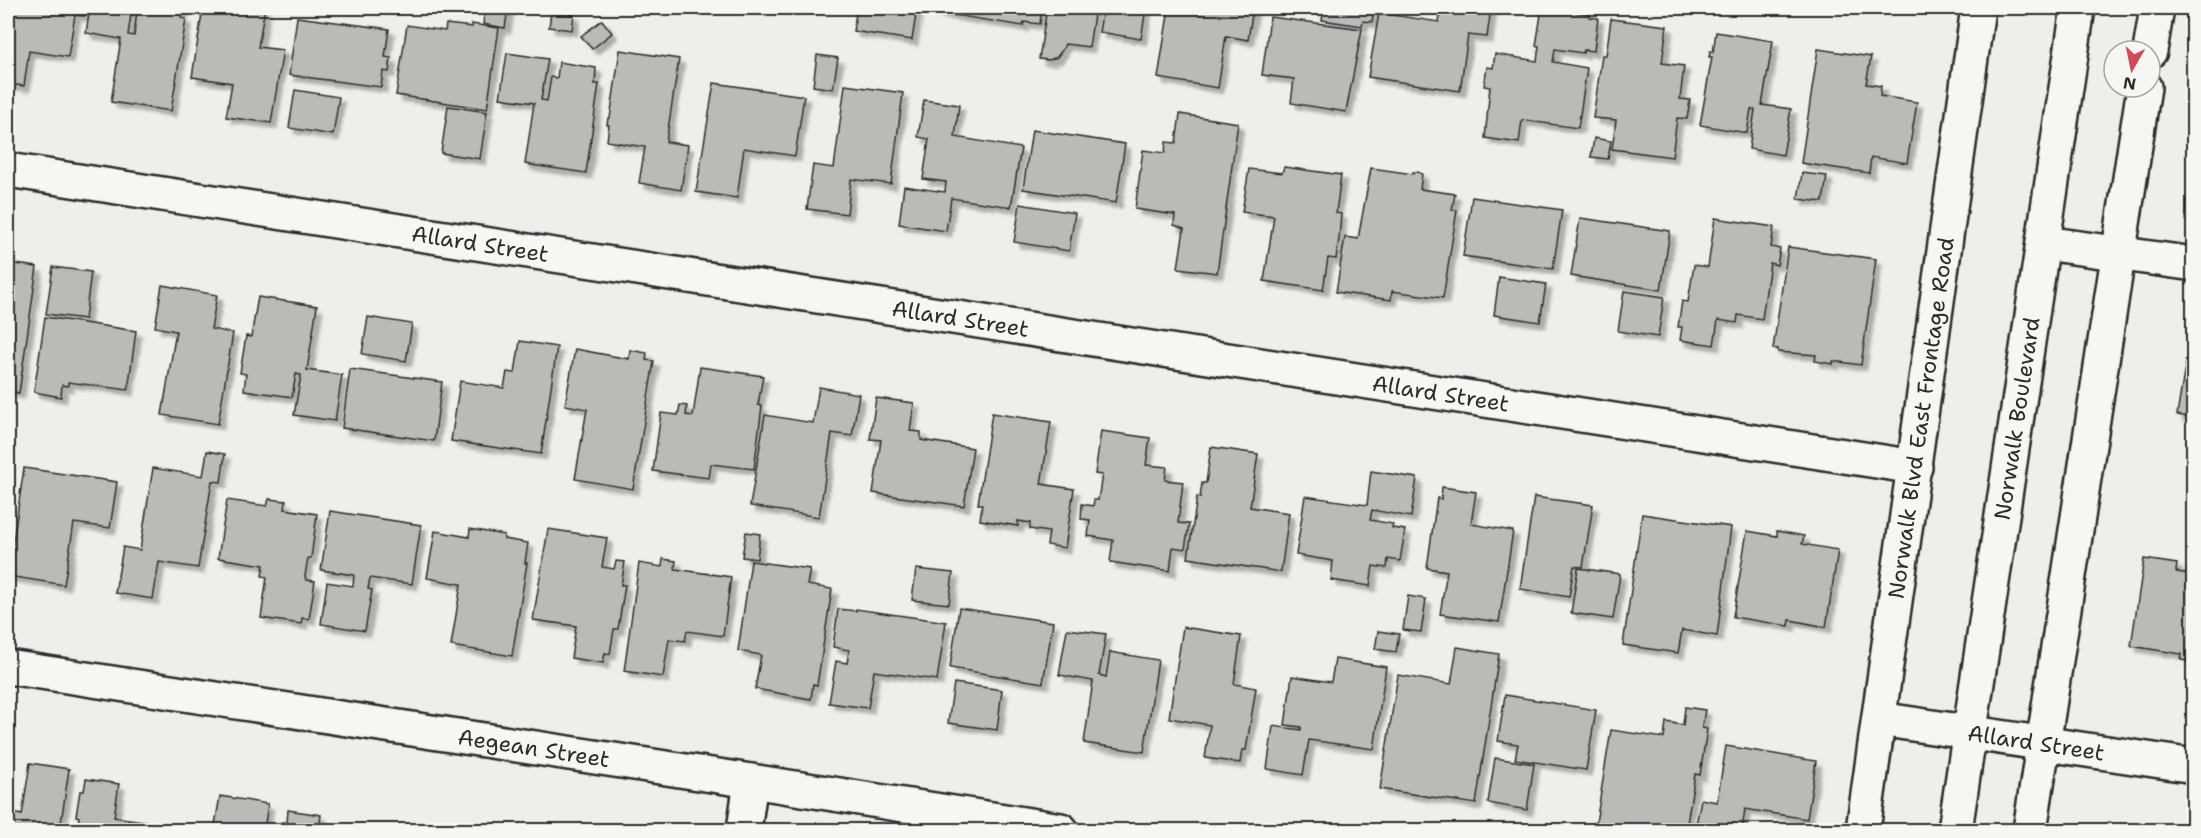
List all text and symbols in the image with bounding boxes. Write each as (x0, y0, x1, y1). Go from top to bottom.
north arrow (2102, 39, 2162, 99)
text: N (2122, 72, 2138, 95)
street label: Allard Street (410, 219, 551, 269)
street label: Norwalk Blvd East Frontage Road (1881, 235, 1960, 601)
street label: Allard Street (890, 293, 1031, 343)
street label: Norwalk Boulevard (1987, 315, 2046, 522)
street label: Allard Street (1370, 368, 1511, 418)
street label: Allard Street (1966, 718, 2107, 767)
street label: Aegean Street (456, 722, 612, 774)

